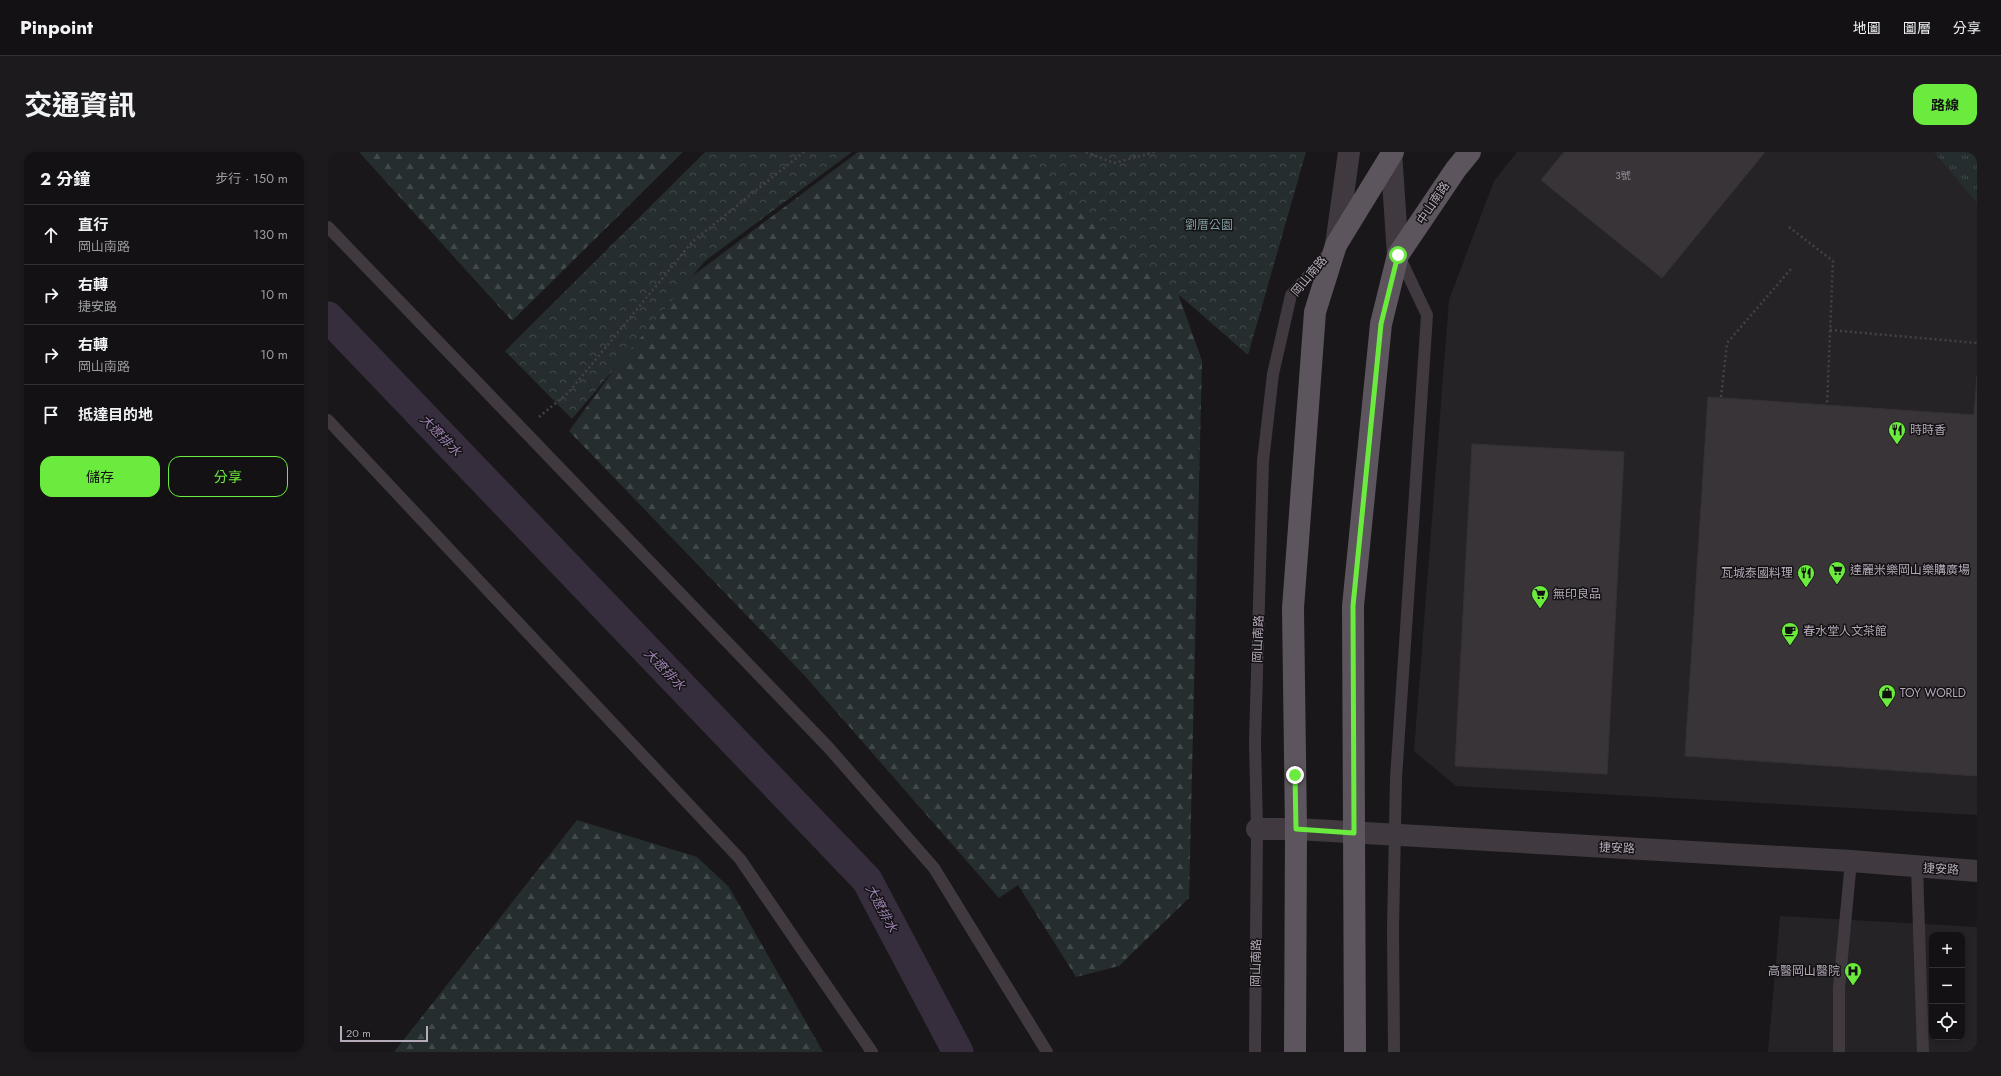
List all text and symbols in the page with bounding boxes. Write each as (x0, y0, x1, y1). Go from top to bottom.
text: Pinpoint (20, 14, 93, 41)
text: 地圖 (1853, 18, 1881, 38)
text: 圖層 (1903, 18, 1931, 38)
text: 分享 (1953, 18, 1981, 38)
button: 路線 (1913, 84, 1977, 125)
text: 交通資訊 (24, 85, 136, 126)
text: 2 分鐘 (40, 167, 90, 191)
house number: 3號 (1615, 168, 1631, 183)
text: 步行 · 150 m (215, 169, 288, 188)
street label: 中山南路 (1412, 178, 1454, 228)
text: 直行 (78, 214, 108, 236)
park label: 劉厝公園 (1185, 216, 1233, 234)
icon: ahead (40, 224, 62, 246)
text: 130 m (253, 225, 288, 244)
text: 岡山南路 (78, 237, 130, 256)
route start (1389, 246, 1407, 264)
street label: 岡山南路 (1287, 252, 1331, 300)
text: 右轉 (78, 274, 108, 296)
icon: right (40, 284, 62, 306)
text: 10 m (260, 285, 288, 304)
text: 捷安路 (78, 297, 117, 316)
text: 右轉 (78, 334, 108, 356)
icon: right (40, 344, 62, 366)
text: 10 m (260, 345, 288, 364)
text: 岡山南路 (78, 357, 130, 376)
icon: arrive (40, 404, 62, 426)
text: 抵達目的地 (78, 404, 153, 426)
water label: 大遼排水 (416, 410, 466, 461)
restaurant icon: 時時香 (1887, 420, 1907, 445)
place label: 時時香 (1910, 421, 1946, 439)
button: 儲存 (40, 456, 160, 497)
button: 分享 (168, 456, 288, 497)
supermarket icon: 達麗米樂岡山樂購廣場 (1827, 560, 1847, 585)
place label: 達麗米樂岡山樂購廣場 (1850, 561, 1970, 579)
restaurant icon: 瓦城泰國料理 (1796, 563, 1816, 588)
place label: 瓦城泰國料理 (1721, 564, 1793, 582)
supermarket icon: 無印良品 (1530, 584, 1550, 609)
place label: 無印良品 (1553, 585, 1601, 603)
street label: 岡山南路 (1248, 615, 1268, 663)
cafe icon: 春水堂人文茶館 (1780, 621, 1800, 646)
place label: 春水堂人文茶館 (1803, 622, 1887, 640)
water label: 大遼排水 (640, 644, 690, 695)
shop icon: TOY WORLD (1877, 683, 1897, 708)
place label: TOY WORLD (1900, 684, 1966, 702)
route end (1286, 766, 1304, 784)
street label: 捷安路 (1599, 838, 1635, 858)
street label: 捷安路 (1923, 859, 1959, 879)
water label: 大遼排水 (861, 881, 903, 937)
map controls (1929, 932, 1965, 1040)
button: + (1929, 932, 1965, 968)
street label: 岡山南路 (1247, 939, 1265, 987)
hospital icon: 高醫岡山醫院 (1843, 961, 1863, 986)
place label: 高醫岡山醫院 (1768, 962, 1840, 980)
button: − (1929, 968, 1965, 1004)
button: locate (1929, 1004, 1965, 1040)
scale bar (340, 1024, 428, 1043)
text: 20 m (346, 1025, 371, 1041)

